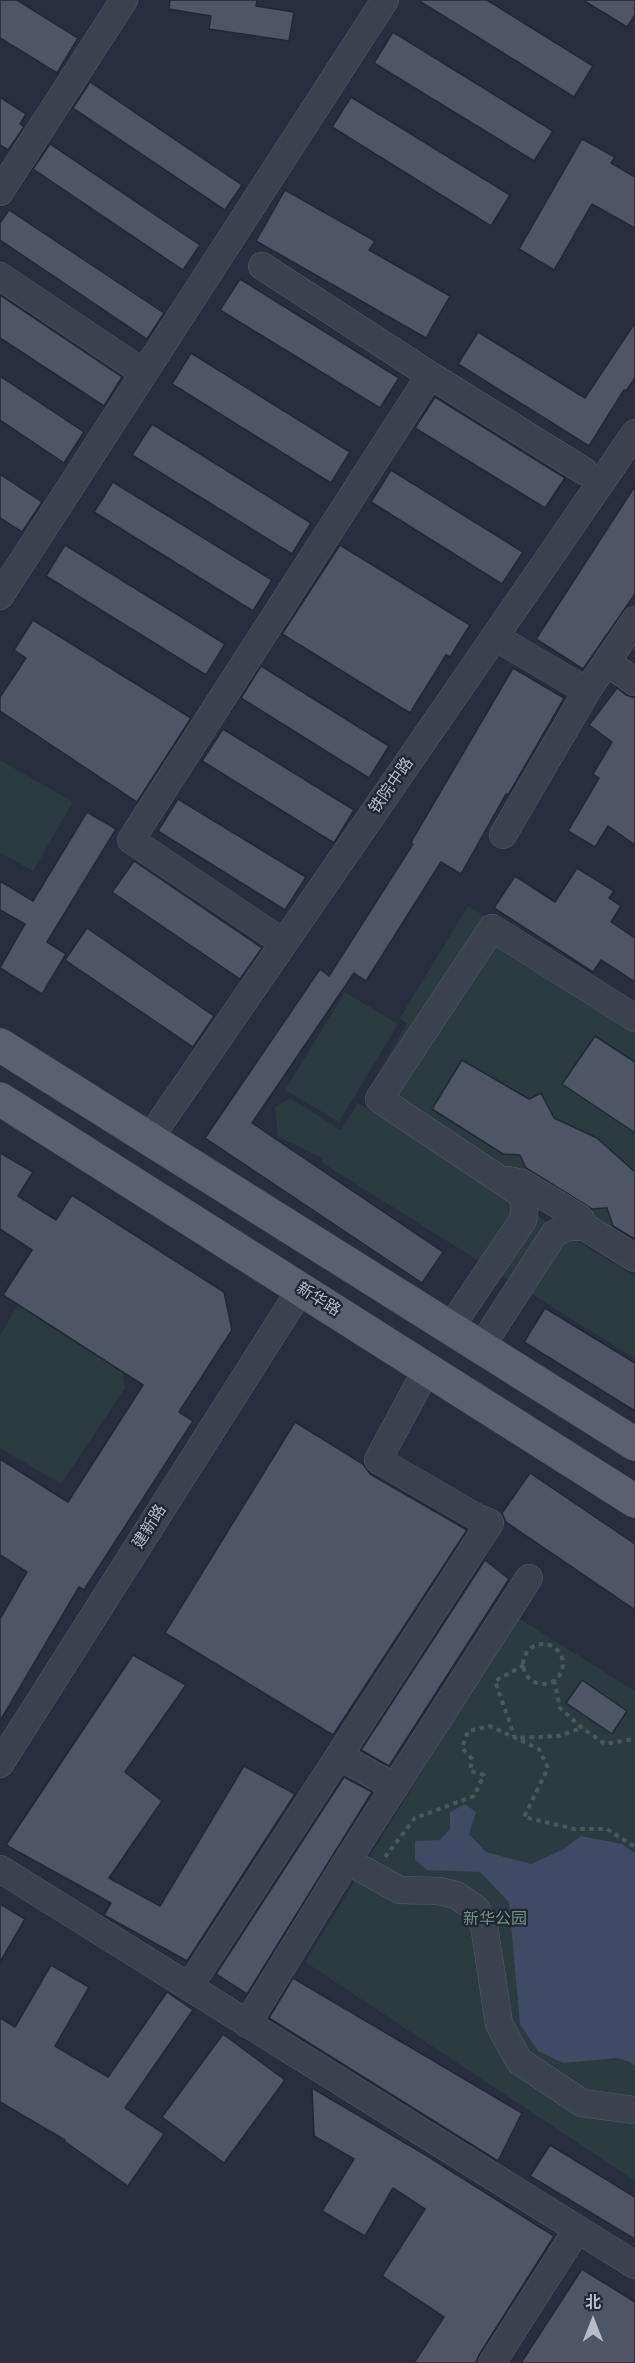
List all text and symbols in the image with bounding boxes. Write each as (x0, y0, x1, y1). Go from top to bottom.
street label: 铁院中路 (366, 754, 418, 818)
street label: 新华路 (293, 1279, 343, 1321)
street label: 建新路 (129, 1502, 171, 1552)
park label: 新华公园 (463, 1910, 527, 1930)
north arrow (563, 2291, 623, 2351)
text: 北 (585, 2293, 601, 2312)

